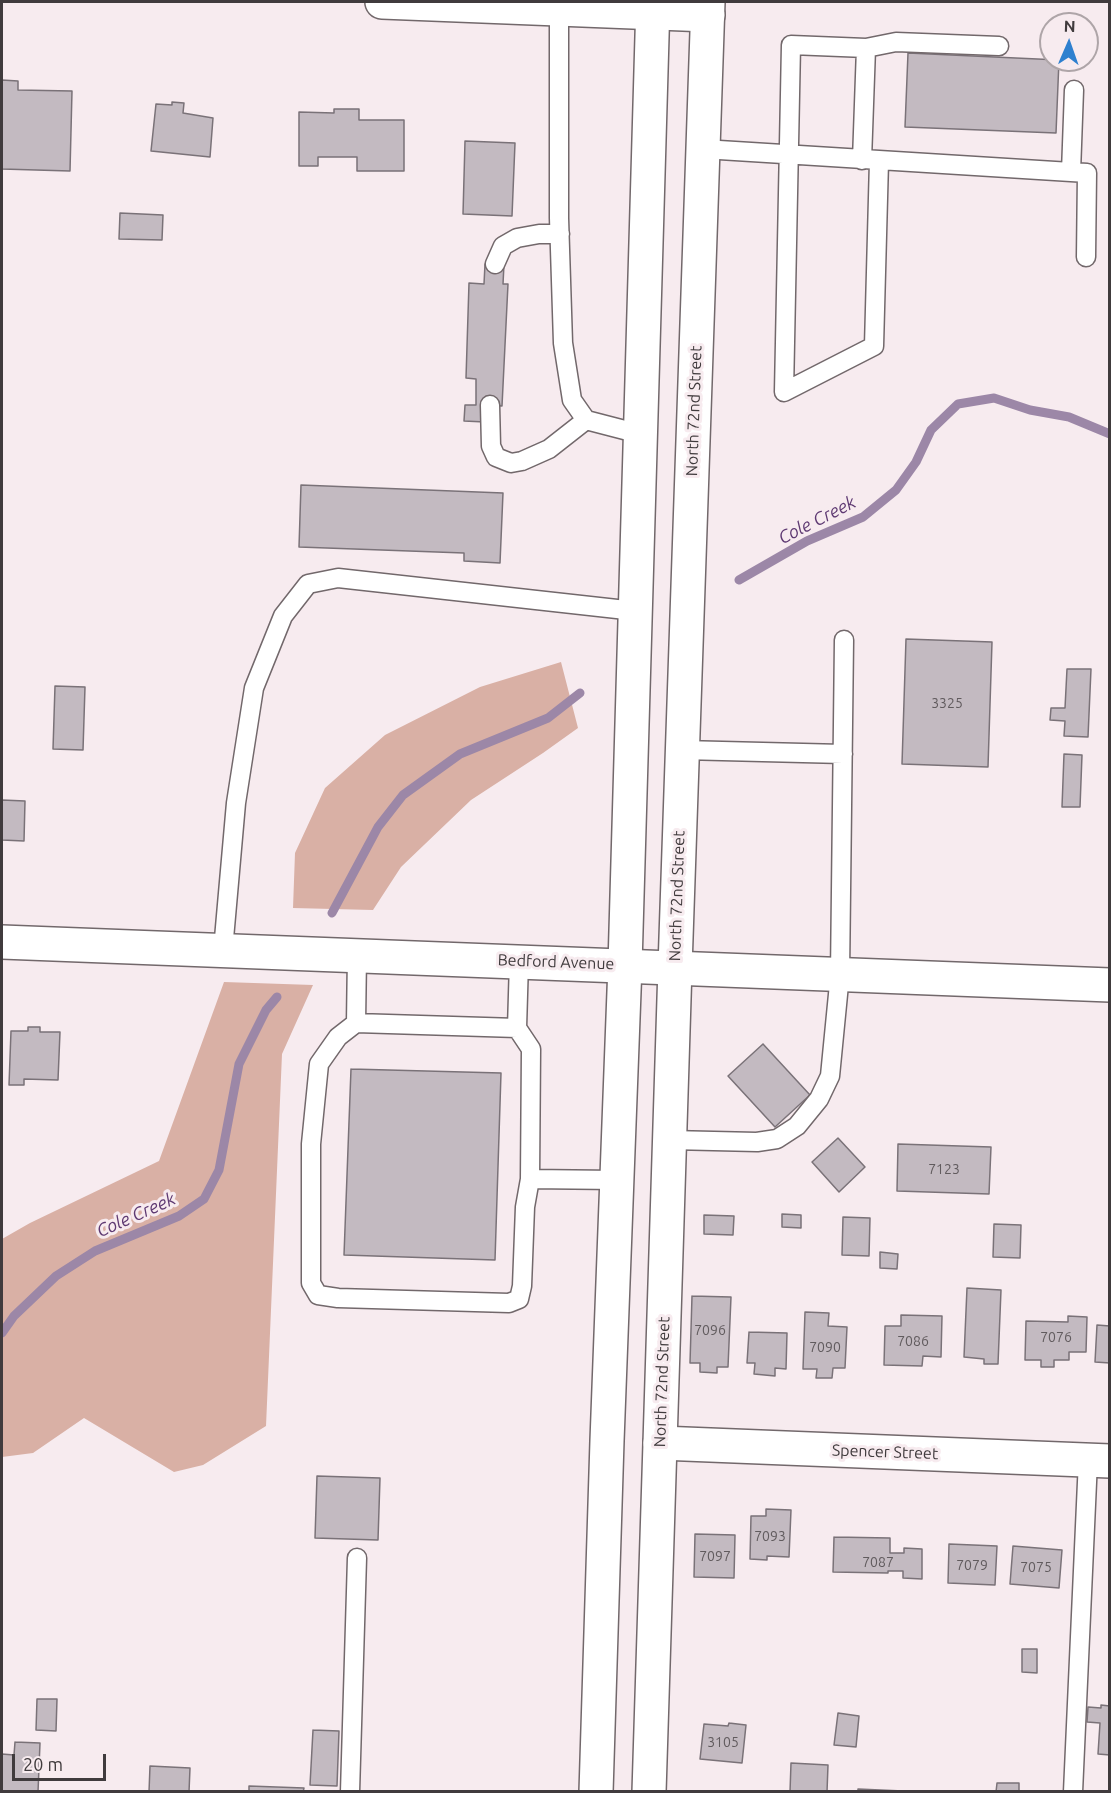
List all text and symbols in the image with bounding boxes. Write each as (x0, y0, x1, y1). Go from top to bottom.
north arrow (1039, 12, 1099, 72)
text: N (1063, 17, 1076, 35)
street label: North 72nd Street (682, 345, 706, 477)
water label: Cole Creek (775, 491, 859, 549)
house number: 3325 (931, 695, 963, 711)
street label: North 72nd Street (665, 830, 689, 962)
street label: Bedford Avenue (497, 950, 615, 974)
house number: 7123 (928, 1161, 960, 1177)
water label: Cole Creek (93, 1188, 179, 1242)
street label: North 72nd Street (650, 1316, 674, 1448)
house number: 7096 (694, 1322, 726, 1338)
house number: 7076 (1040, 1329, 1072, 1345)
house number: 7086 (897, 1333, 929, 1349)
house number: 7090 (809, 1339, 841, 1355)
street label: Spencer Street (832, 1441, 938, 1463)
house number: 7093 (754, 1528, 786, 1544)
house number: 7097 (699, 1548, 731, 1564)
house number: 7087 (862, 1554, 894, 1570)
house number: 7079 (956, 1557, 988, 1573)
house number: 7075 (1020, 1559, 1052, 1575)
house number: 3105 (707, 1734, 739, 1750)
scale bar (15, 1742, 110, 1780)
text: 20 m (23, 1754, 63, 1774)

